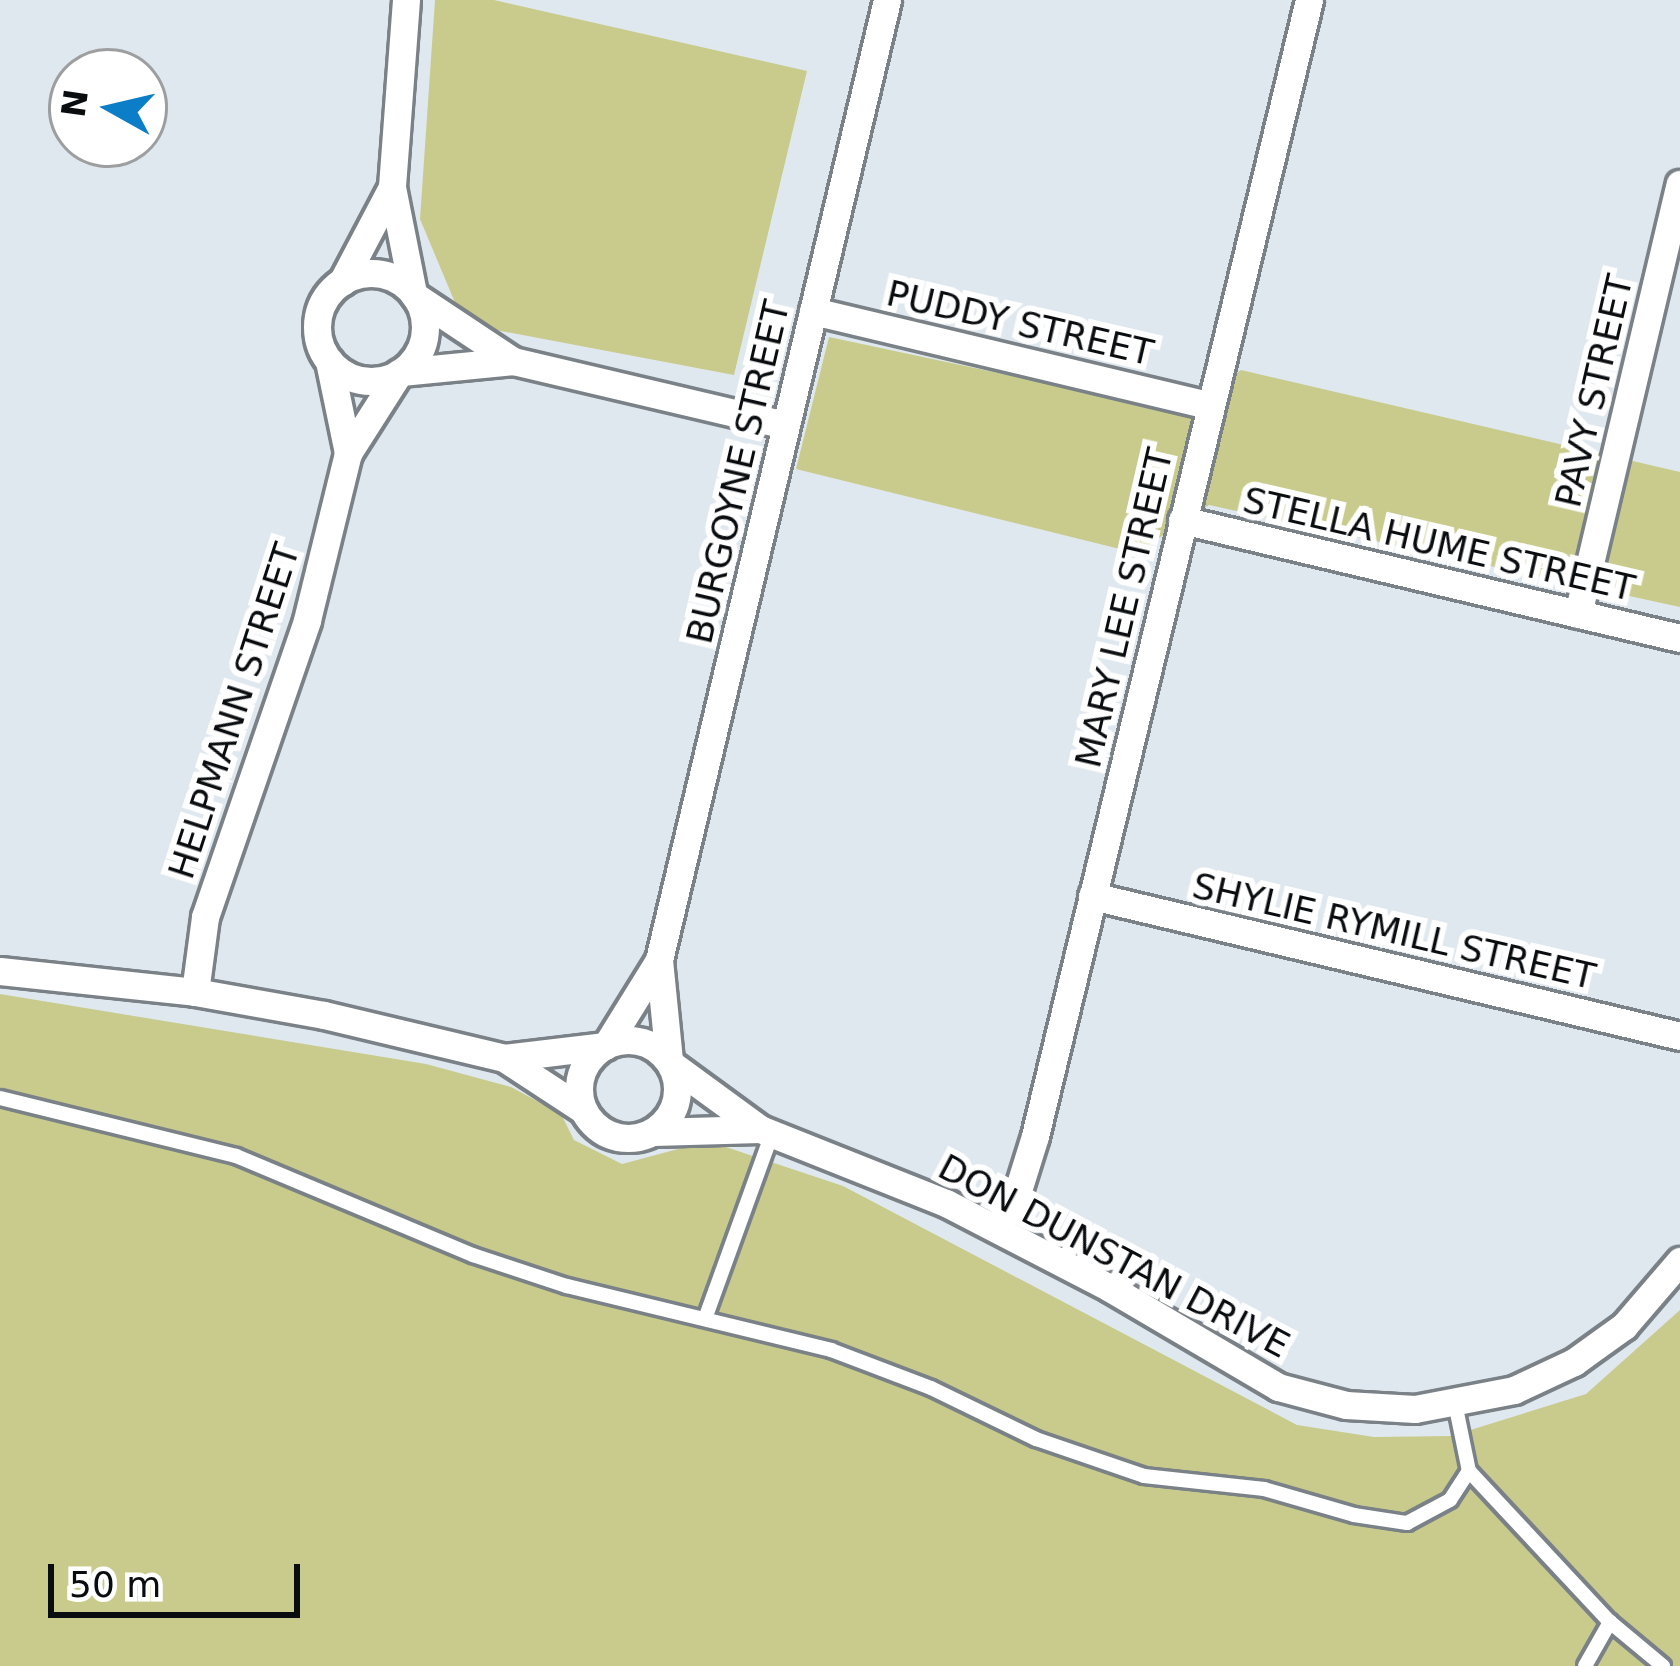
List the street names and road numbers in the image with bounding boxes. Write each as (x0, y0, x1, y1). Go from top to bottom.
street label: PUDDY STREET (882, 271, 1158, 375)
street label: PAVY STREET (1546, 271, 1642, 511)
street label: BURGOYNE STREET (678, 296, 798, 648)
street label: MARY LEE STREET (1066, 444, 1182, 772)
street label: STELLA HUME STREET (1239, 478, 1639, 610)
street label: HELPMANN STREET (159, 538, 309, 884)
street label: SHYLIE RYMILL STREET (1188, 864, 1600, 998)
street label: DON DUNSTAN DRIVE (931, 1145, 1297, 1367)

